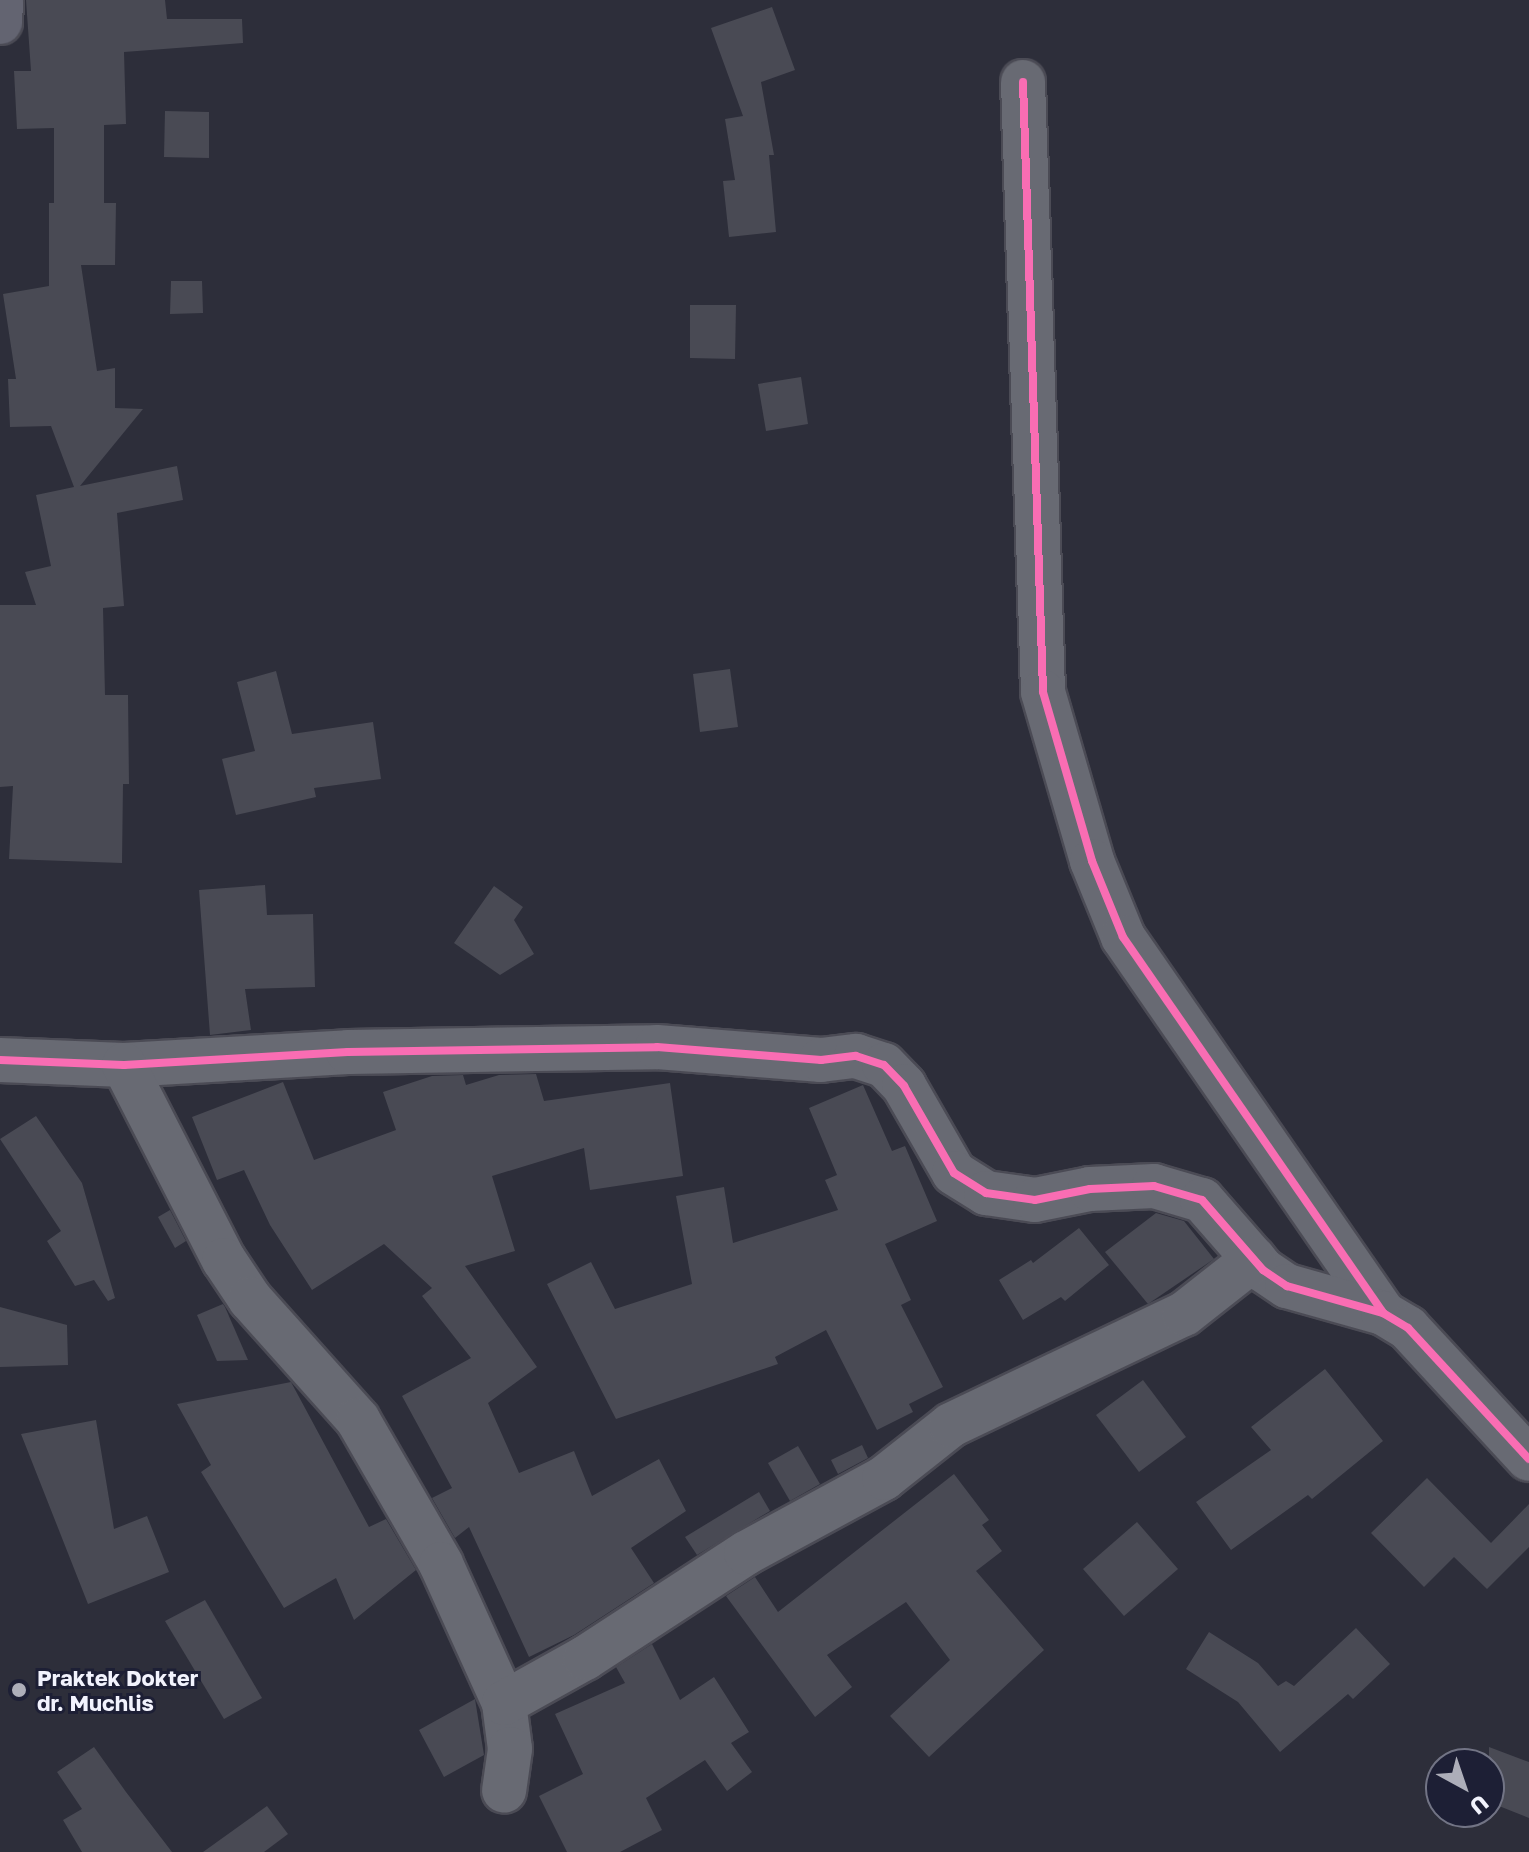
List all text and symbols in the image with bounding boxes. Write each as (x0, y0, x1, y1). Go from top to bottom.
place label: Praktek Dokter dr. Muchlis (37, 1664, 198, 1716)
marker: Praktek Dokter dr. Muchlis (8, 1679, 30, 1701)
north arrow (1425, 1748, 1505, 1828)
text: U (1465, 1790, 1494, 1821)

